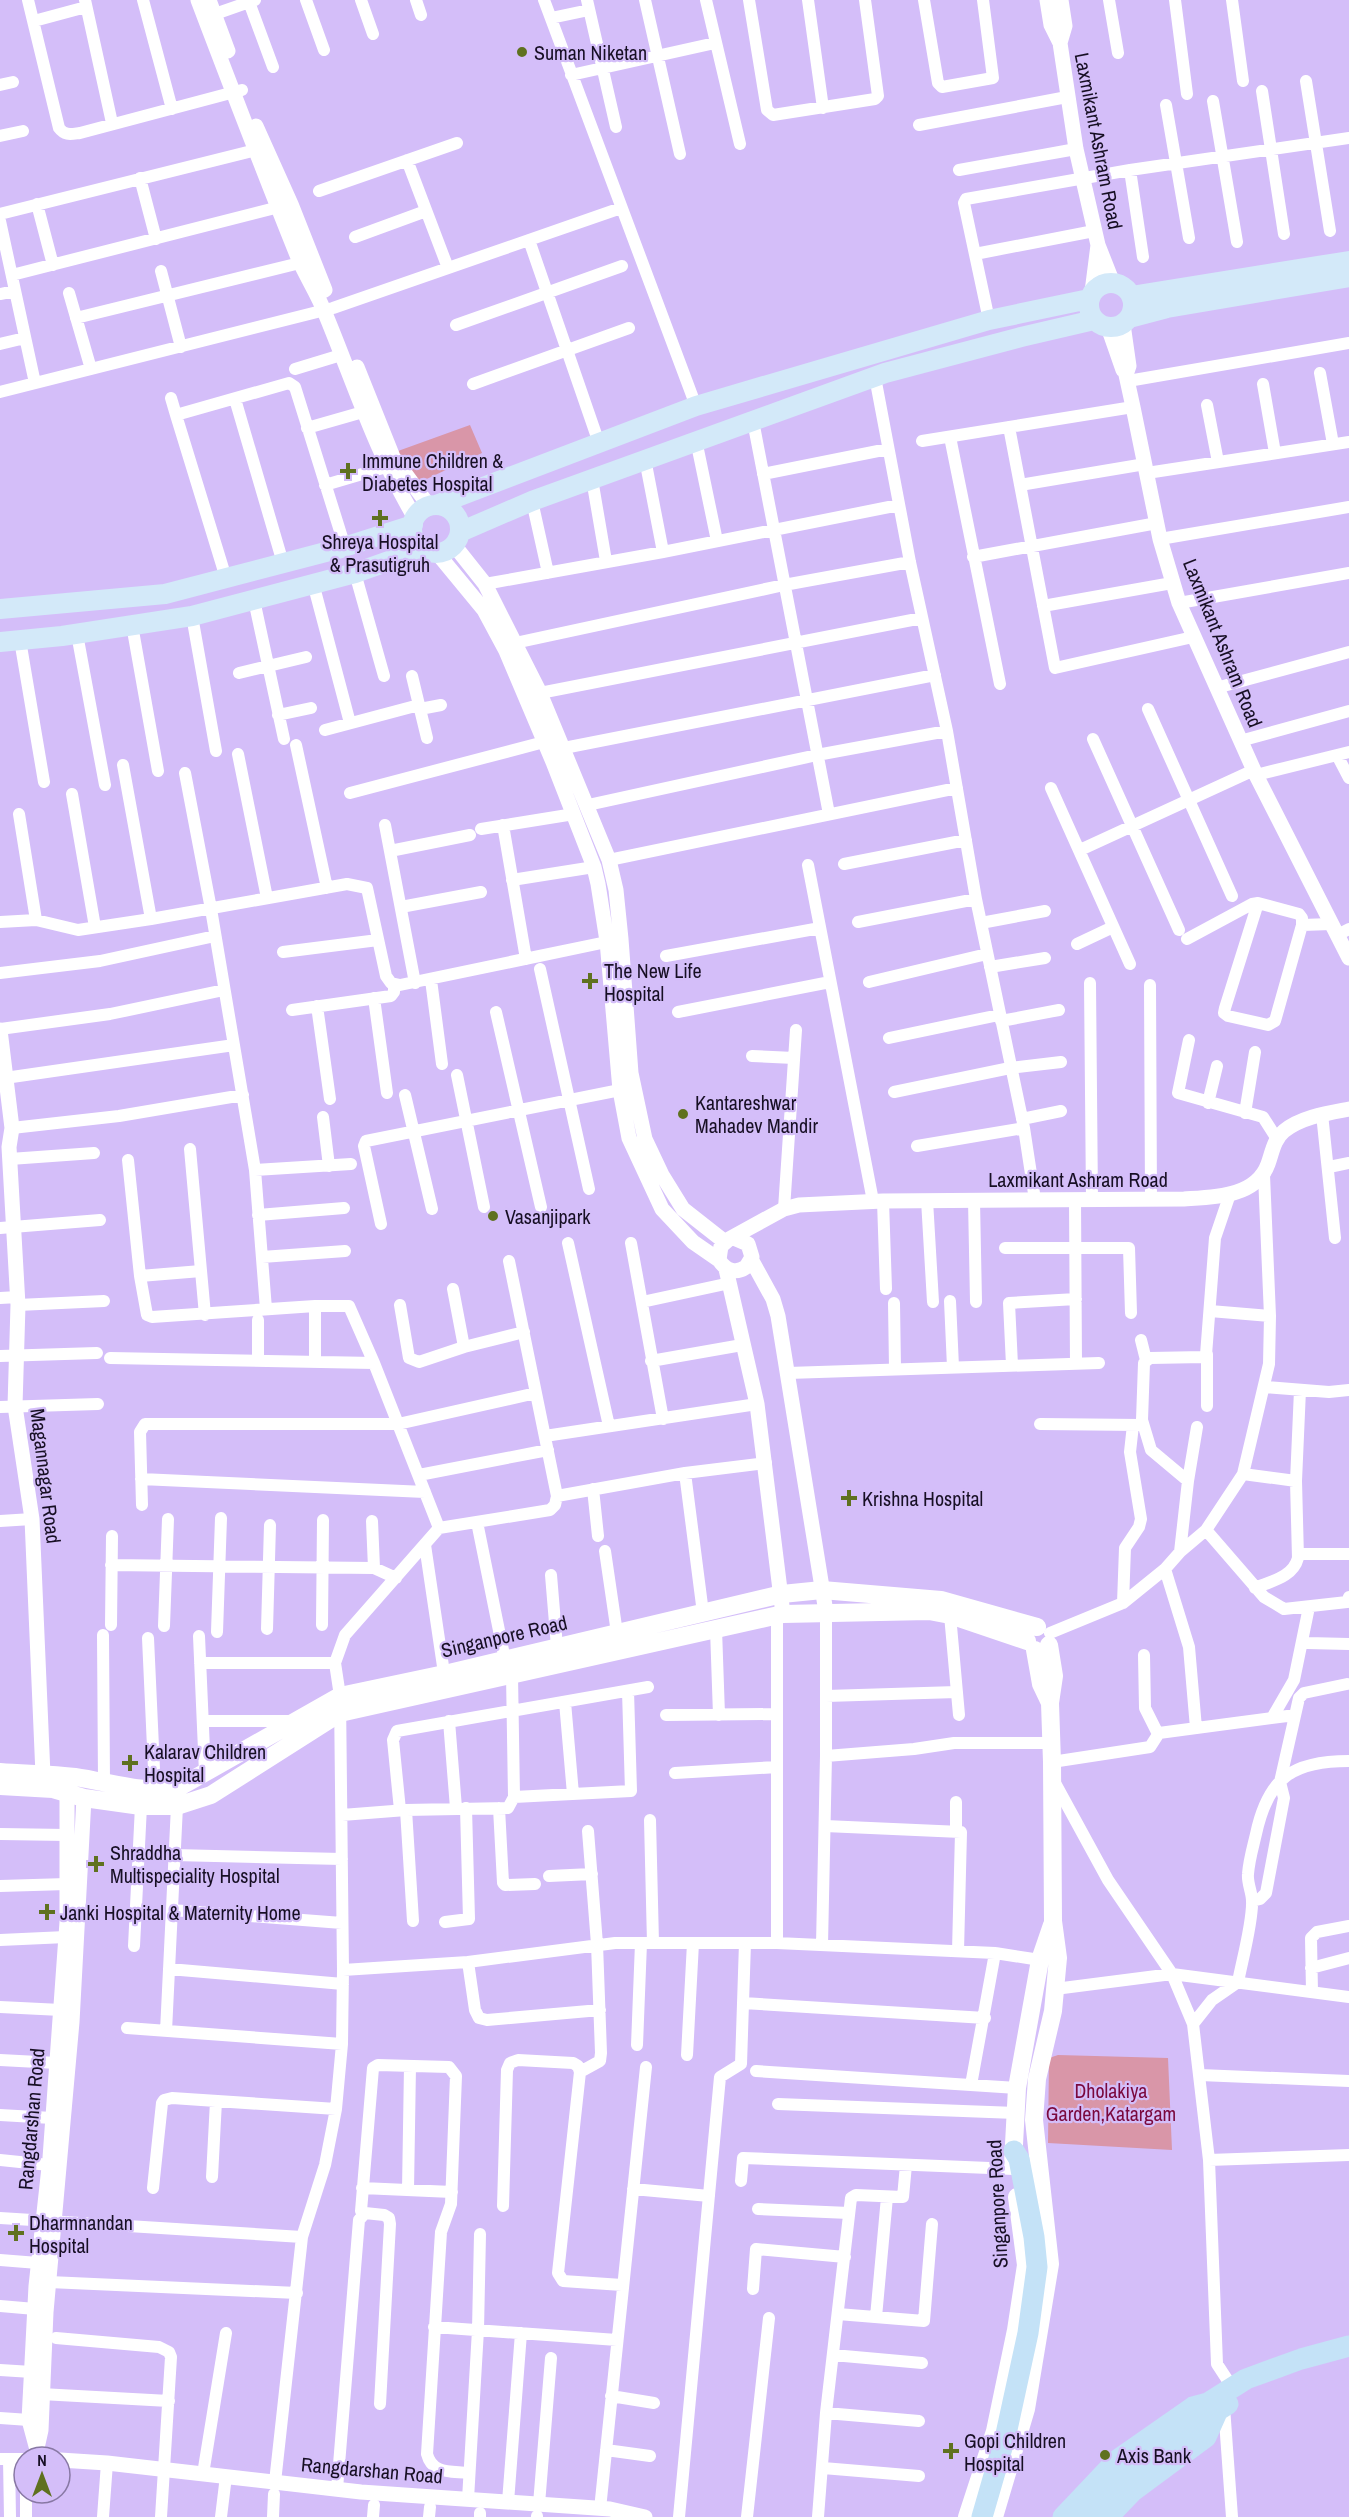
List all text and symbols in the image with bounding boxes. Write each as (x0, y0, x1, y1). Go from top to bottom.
place label: Suman Niketan (534, 39, 647, 66)
marker: Suman Niketan (515, 45, 529, 59)
street label: Laxmikant Ashram Road (1069, 50, 1129, 232)
place label: Immune Children & Diabetes Hospital (362, 447, 503, 497)
marker: Immune Children & Diabetes Hospital (339, 462, 357, 480)
marker: Shreya Hospital & Prasutigruh (371, 509, 389, 527)
place label: Shreya Hospital & Prasutigruh (322, 528, 438, 578)
street label: Laxmikant Ashram Road (1177, 555, 1269, 731)
place label: The New Life Hospital (604, 957, 702, 1007)
marker: The New Life Hospital (581, 972, 599, 990)
place label: Kantareshwar Mahadev Mandir (695, 1089, 819, 1139)
marker: Kantareshwar Mahadev Mandir (676, 1107, 690, 1121)
street label: Laxmikant Ashram Road (988, 1166, 1168, 1193)
place label: Vasanjipark (505, 1203, 591, 1230)
marker: Vasanjipark (486, 1209, 500, 1223)
street label: Magannagar Road (24, 1407, 68, 1545)
place label: Krishna Hospital (862, 1485, 983, 1512)
marker: Krishna Hospital (840, 1489, 858, 1507)
street label: Singanpore Road (438, 1608, 570, 1664)
place label: Kalarav Children Hospital (144, 1738, 266, 1788)
marker: Kalarav Children Hospital (121, 1754, 139, 1772)
place label: Shraddha Multispeciality Hospital (110, 1839, 280, 1889)
marker: Shraddha Multispeciality Hospital (87, 1855, 105, 1873)
place label: Janki Hospital & Maternity Home (60, 1899, 301, 1926)
marker: Janki Hospital & Maternity Home (38, 1903, 56, 1921)
street label: Rangdarshan Road (11, 2047, 51, 2191)
park label: Dholakiya Garden,Katargam (1046, 2077, 1176, 2127)
street label: Singanpore Road (980, 2139, 1014, 2269)
place label: Dharmnandan Hospital (29, 2209, 133, 2259)
marker: Dharmnandan Hospital (7, 2224, 25, 2242)
place label: Gopi Children Hospital (964, 2427, 1066, 2477)
marker: Gopi Children Hospital (942, 2442, 960, 2460)
place label: Axis Bank (1116, 2442, 1192, 2469)
north arrow (12, 2445, 72, 2505)
marker: Axis Bank (1098, 2448, 1112, 2462)
text: N (37, 2449, 47, 2471)
street label: Rangdarshan Road (300, 2450, 444, 2490)

